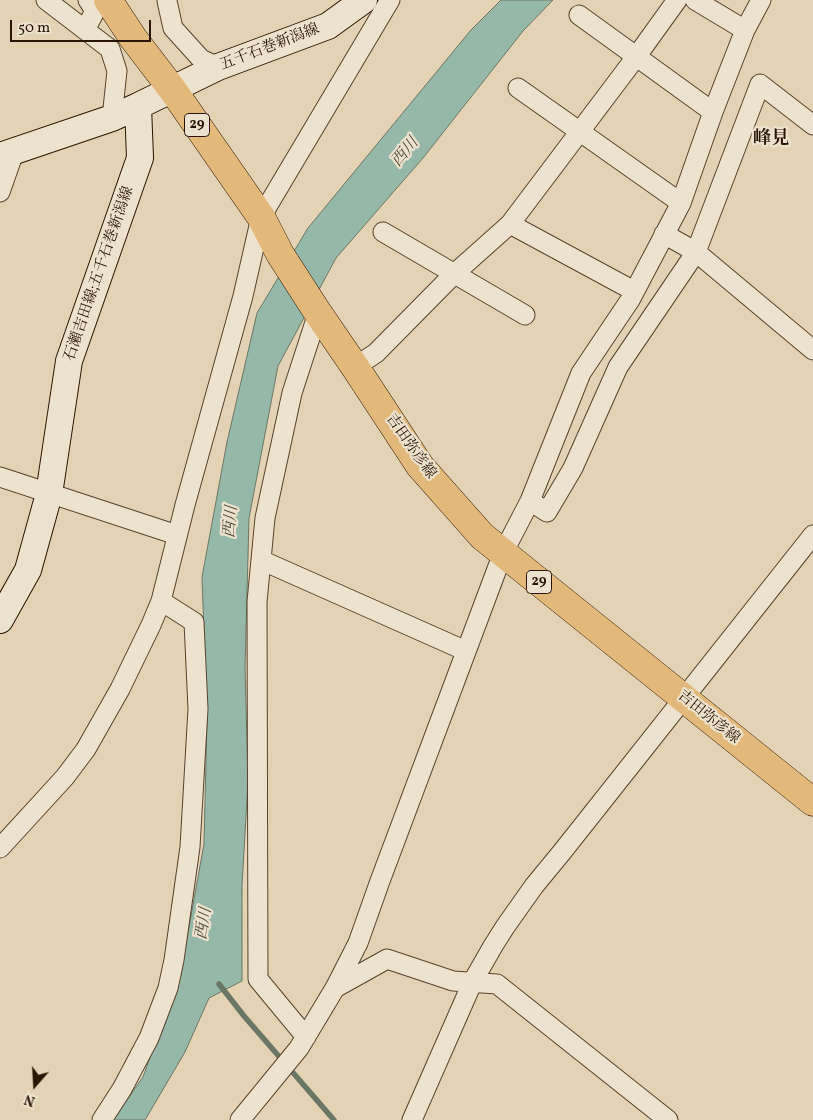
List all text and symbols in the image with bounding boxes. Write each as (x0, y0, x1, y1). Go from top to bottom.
scale bar (12, 10, 154, 42)
text: 50 m (18, 18, 50, 39)
street label: 五千石巻新潟線 (218, 21, 322, 75)
road number: 29 (184, 114, 210, 136)
district label: 峰見 (753, 129, 789, 151)
water label: 西川 (388, 135, 424, 171)
street label: 石瀬吉田線;五千石巻新潟線 (62, 184, 138, 364)
street label: 吉田弥彦線 (381, 411, 439, 483)
water label: 西川 (221, 505, 243, 539)
road number: 29 (526, 570, 552, 594)
street label: 吉田弥彦線 (673, 687, 743, 749)
water label: 西川 (193, 907, 217, 941)
north arrow (10, 1060, 60, 1110)
text: N (22, 1089, 38, 1110)

